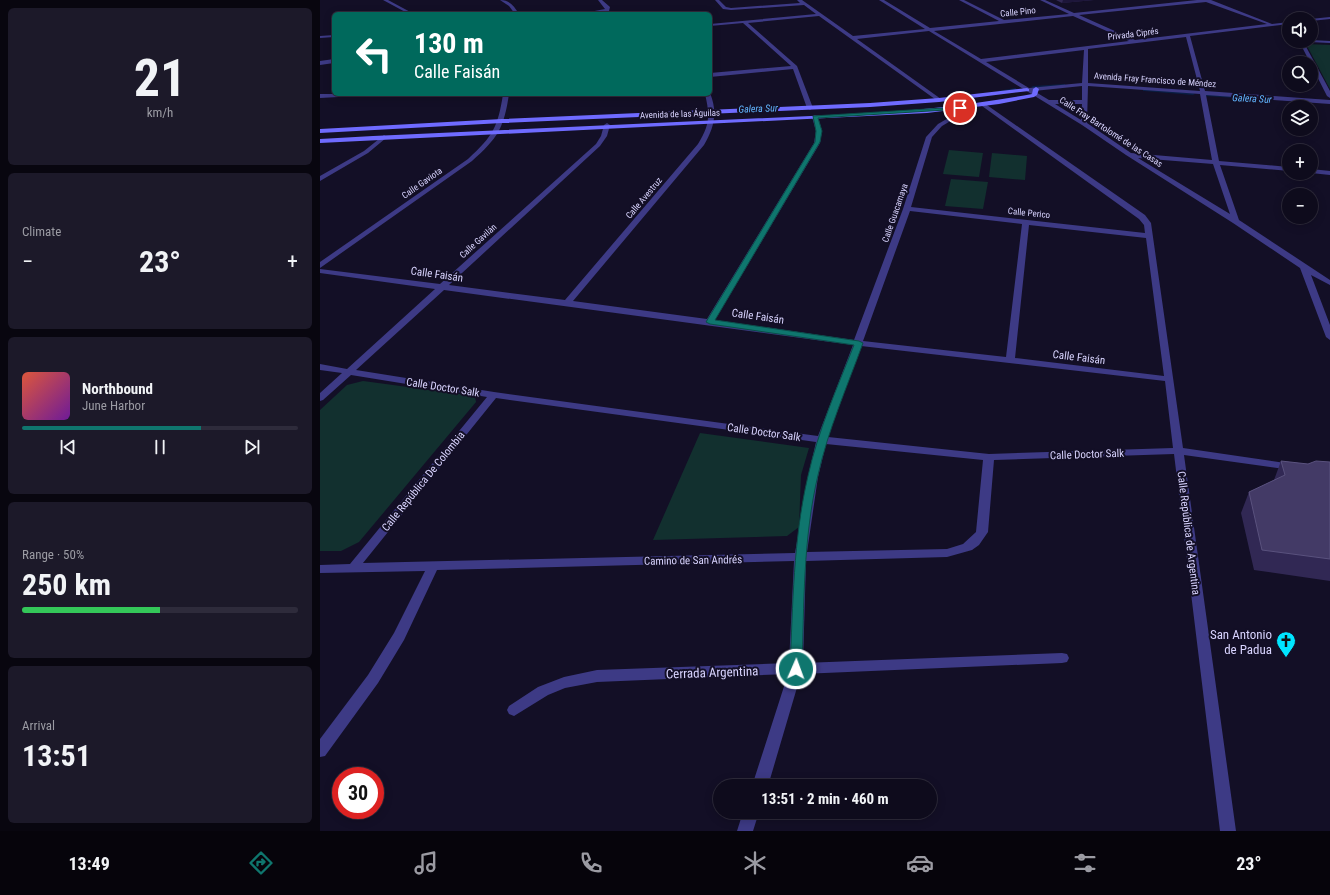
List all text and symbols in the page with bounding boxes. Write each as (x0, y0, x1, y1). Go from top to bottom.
street label: Calle Pino (1000, 5, 1037, 19)
map controls (1282, 12, 1318, 224)
button: sound (1282, 12, 1318, 48)
street label: Privada Ciprés (1107, 26, 1159, 42)
text: 130 m (414, 27, 484, 60)
icon: left (348, 28, 400, 80)
text: 21 (134, 48, 186, 109)
button: search (1282, 56, 1318, 92)
text: Calle Faisán (414, 61, 500, 82)
street label: Avenida Fray Francisco de Méndez (1094, 71, 1216, 89)
pin (943, 91, 977, 125)
water label: Galera Sur (1232, 92, 1273, 105)
street label: Calle Fray Bartolomé de las Casas (1058, 95, 1164, 169)
icon: arrive (949, 97, 971, 119)
button: layers (1282, 100, 1318, 136)
water label: Galera Sur (738, 102, 779, 115)
text: km/h (147, 105, 173, 120)
street label: Avenida de las Águilas (640, 107, 720, 120)
button: + (1282, 144, 1318, 180)
street label: Calle Gaviota (400, 165, 444, 201)
street label: Calle Avestruz (624, 175, 664, 221)
street label: Calle Guacamaya (880, 182, 910, 244)
button: − (1282, 188, 1318, 224)
street label: Calle Perico (1007, 206, 1051, 220)
street label: Calle Gavilán (458, 222, 498, 260)
text: Climate (22, 224, 61, 239)
text: 23° (139, 244, 181, 279)
text: − (22, 249, 33, 274)
text: + (287, 249, 298, 274)
street label: Calle Faisán (410, 264, 464, 285)
street label: Calle Faisán (731, 306, 785, 327)
street label: Calle Faisán (1052, 348, 1106, 367)
street label: Calle Doctor Salk (405, 375, 481, 400)
text: Northbound (82, 380, 153, 398)
text: June Harbor (82, 398, 145, 413)
street label: Calle Doctor Salk (726, 421, 802, 444)
street label: Calle República De Colombia (379, 429, 468, 534)
icon: previous (57, 436, 79, 458)
icon: pause (149, 436, 171, 458)
icon: next (241, 436, 263, 458)
street label: Calle Doctor Salk (1050, 447, 1124, 462)
street label: Calle República de Argentina (1174, 471, 1203, 596)
text: Range · 50% (22, 547, 84, 562)
street label: Camino de San Andrés (644, 553, 742, 568)
text: 250 km (22, 567, 111, 602)
place label: San Antonio de Padua (1210, 627, 1272, 657)
church icon: San Antonio de Padua (1275, 630, 1297, 658)
position arrow (775, 648, 817, 690)
street label: Cerrada Argentina (666, 663, 759, 682)
text: Arrival (22, 718, 55, 733)
text: 13:51 (22, 738, 91, 773)
speed limit sign: 30 (332, 767, 384, 819)
text: 13:51 · 2 min · 460 m (761, 790, 889, 808)
icon: directions (247, 849, 275, 877)
icon: music (412, 849, 440, 877)
icon: phone (577, 849, 605, 877)
icon: climate (741, 849, 769, 877)
icon: car (906, 849, 934, 877)
icon: filters (1071, 849, 1099, 877)
text: 13:49 (68, 853, 110, 874)
text: 23° (1236, 853, 1261, 874)

